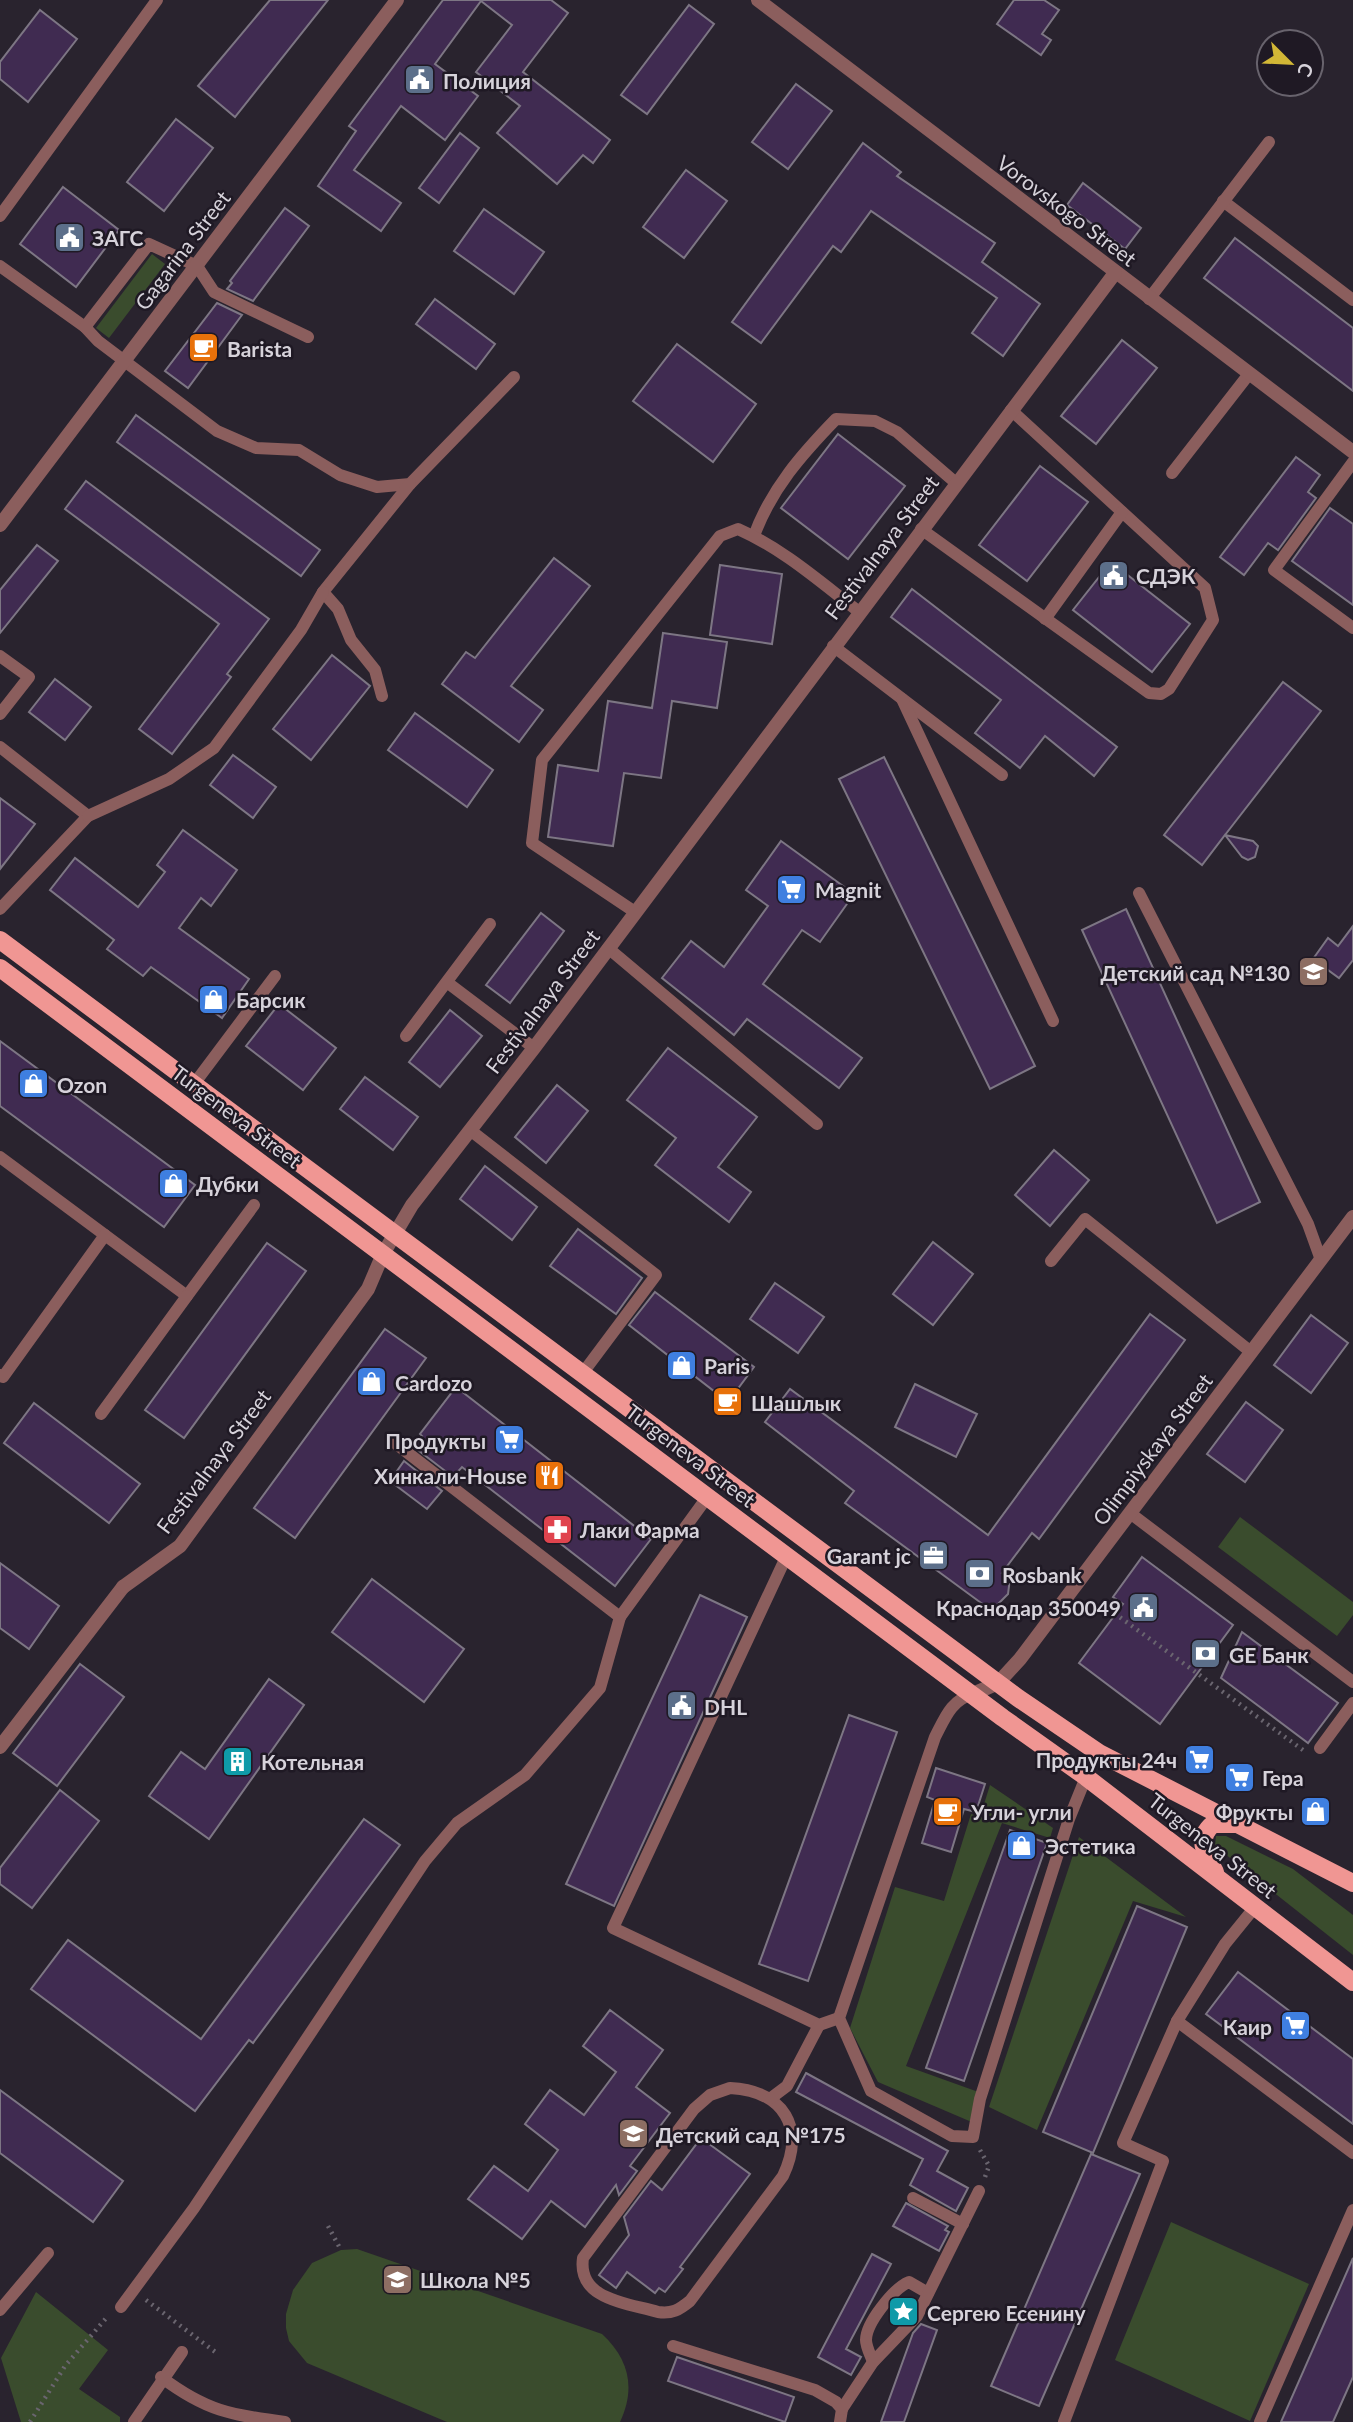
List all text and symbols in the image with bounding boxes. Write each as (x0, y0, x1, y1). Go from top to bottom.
north arrow (1255, 28, 1325, 98)
text: С (1293, 60, 1319, 81)
public building icon: Полиция (403, 63, 437, 97)
place label: Полиция (443, 68, 531, 93)
street label: Vorovskogo Street (992, 149, 1142, 271)
street label: Gagarina Street (129, 185, 235, 314)
public building icon: ЗАГС (52, 220, 86, 254)
place label: ЗАГС (92, 225, 143, 250)
cafe icon: Barista (187, 331, 221, 365)
place label: Barista (227, 336, 292, 361)
street label: Festivalnaya Street (819, 470, 944, 624)
public building icon: СДЭК (1096, 558, 1130, 592)
place label: СДЭК (1136, 563, 1196, 588)
supermarket icon: Magnit (775, 872, 809, 906)
place label: Magnit (815, 877, 881, 902)
street label: Festivalnaya Street (480, 924, 605, 1078)
school or university icon: Детский сад №130 (1296, 955, 1330, 989)
place label: Детский сад №130 (1100, 960, 1290, 985)
shop icon: Барсик (196, 982, 230, 1016)
place label: Барсик (236, 987, 306, 1012)
street label: Turgeneva Street (167, 1059, 307, 1173)
shop icon: Ozon (17, 1067, 51, 1101)
place label: Ozon (57, 1072, 107, 1097)
shop icon: Дубки (156, 1166, 190, 1200)
place label: Дубки (196, 1171, 259, 1196)
shop icon: Paris (664, 1348, 698, 1382)
place label: Paris (704, 1353, 750, 1378)
shop icon: Cardozo (355, 1365, 389, 1399)
street label: Olimpiyskaya Street (1087, 1368, 1217, 1530)
place label: Cardozo (395, 1370, 472, 1395)
street label: Festivalnaya Street (151, 1384, 276, 1538)
cafe icon: Шашлык (711, 1385, 745, 1419)
place label: Шашлык (751, 1390, 842, 1415)
street label: Turgeneva Street (621, 1398, 761, 1512)
supermarket icon: Продукты (492, 1423, 526, 1457)
place label: Продукты (385, 1428, 486, 1453)
restaurant icon: Хинкали-House (533, 1458, 567, 1492)
place label: Хинкали-House (374, 1463, 527, 1488)
pharmacy icon: Лаки Фарма (540, 1512, 574, 1546)
place label: Лаки Фарма (579, 1517, 700, 1542)
office icon: Garant jc (917, 1538, 951, 1572)
place label: Garant jc (827, 1543, 911, 1568)
bank icon: Rosbank (962, 1557, 996, 1591)
place label: Rosbank (1002, 1562, 1083, 1587)
public building icon: Краснодар 350049 (1127, 1590, 1161, 1624)
place label: Краснодар 350049 (936, 1595, 1121, 1620)
bank icon: GE Банк (1189, 1637, 1223, 1671)
place label: GE Банк (1229, 1642, 1309, 1667)
public building icon: DHL (664, 1689, 698, 1723)
place label: DHL (704, 1694, 747, 1719)
supermarket icon: Продукты 24ч (1183, 1742, 1217, 1776)
building icon: Котельная (221, 1744, 255, 1778)
place label: Продукты 24ч (1036, 1747, 1177, 1772)
place label: Котельная (261, 1749, 364, 1774)
supermarket icon: Гера (1222, 1760, 1256, 1794)
place label: Гера (1262, 1765, 1304, 1790)
street label: Turgeneva Street (1144, 1787, 1282, 1903)
cafe icon: Угли- угли (931, 1794, 965, 1828)
shop icon: Фрукты (1299, 1794, 1333, 1828)
place label: Угли- угли (970, 1799, 1072, 1824)
place label: Фрукты (1216, 1799, 1293, 1824)
shop icon: Эстетика (1005, 1828, 1039, 1862)
place label: Эстетика (1045, 1833, 1136, 1858)
supermarket icon: Каир (1278, 2009, 1312, 2043)
place label: Каир (1223, 2014, 1272, 2039)
school or university icon: Детский сад №175 (616, 2117, 650, 2151)
place label: Детский сад №175 (656, 2122, 846, 2147)
school or university icon: Школа №5 (380, 2262, 414, 2296)
place label: Школа №5 (420, 2267, 531, 2292)
place icon: Сергею Есенину (887, 2295, 921, 2329)
place label: Сергею Есенину (927, 2300, 1086, 2325)

